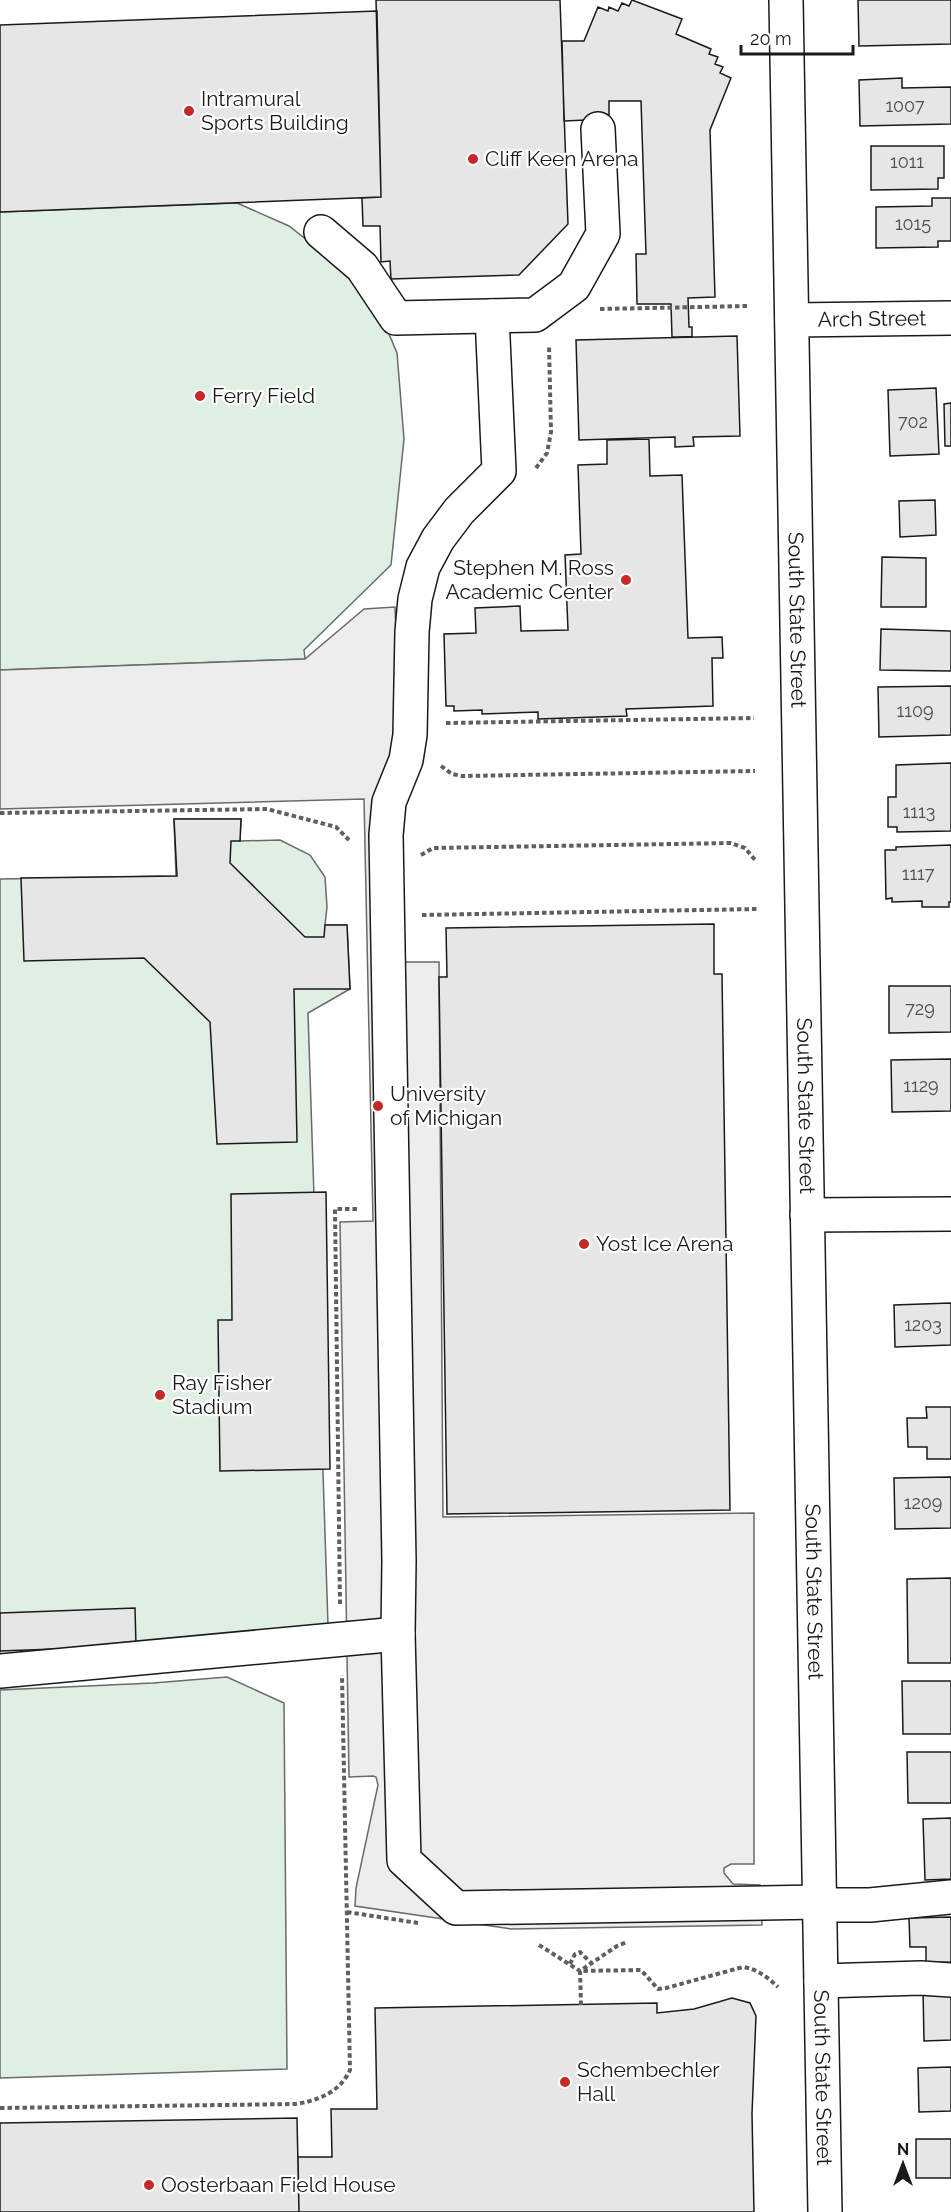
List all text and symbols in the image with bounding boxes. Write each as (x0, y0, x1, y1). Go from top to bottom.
scale bar (741, 18, 854, 56)
text: 20 m (750, 28, 792, 49)
place label: Intramural Sports Building (201, 86, 349, 135)
house number: 1007 (885, 95, 925, 116)
marker: Intramural Sports Building (182, 104, 196, 118)
place label: Cliff Keen Arena (485, 146, 639, 171)
house number: 1011 (890, 151, 924, 172)
marker: Cliff Keen Arena (466, 152, 480, 166)
house number: 1015 (895, 213, 931, 234)
street label: Arch Street (818, 305, 926, 332)
place label: Ferry Field (212, 383, 315, 408)
marker: Ferry Field (193, 389, 207, 403)
house number: 702 (898, 411, 928, 432)
street label: South State Street (783, 532, 811, 708)
place label: Stephen M. Ross Academic Center (446, 555, 615, 604)
marker: Stephen M. Ross Academic Center (619, 573, 633, 587)
house number: 1109 (897, 700, 933, 721)
house number: 1113 (903, 801, 935, 822)
house number: 1117 (902, 863, 935, 884)
house number: 729 (905, 998, 935, 1019)
street label: South State Street (792, 1018, 820, 1194)
house number: 1129 (903, 1075, 939, 1096)
place label: University of Michigan (390, 1081, 502, 1130)
marker: University of Michigan (371, 1099, 385, 1113)
place label: Yost Ice Arena (596, 1231, 734, 1256)
marker: Yost Ice Arena (577, 1237, 591, 1251)
house number: 1203 (904, 1314, 942, 1335)
place label: Ray Fisher Stadium (172, 1370, 272, 1419)
marker: Ray Fisher Stadium (153, 1388, 167, 1402)
house number: 1209 (904, 1492, 942, 1513)
street label: South State Street (801, 1503, 829, 1680)
street label: South State Street (809, 1989, 837, 2166)
place label: Schembechler Hall (577, 2057, 720, 2106)
marker: Schembechler Hall (558, 2075, 572, 2089)
north arrow (873, 2134, 933, 2194)
text: N (897, 2140, 909, 2159)
place label: Oosterbaan Field House (161, 2172, 396, 2197)
marker: Oosterbaan Field House (142, 2178, 156, 2192)

